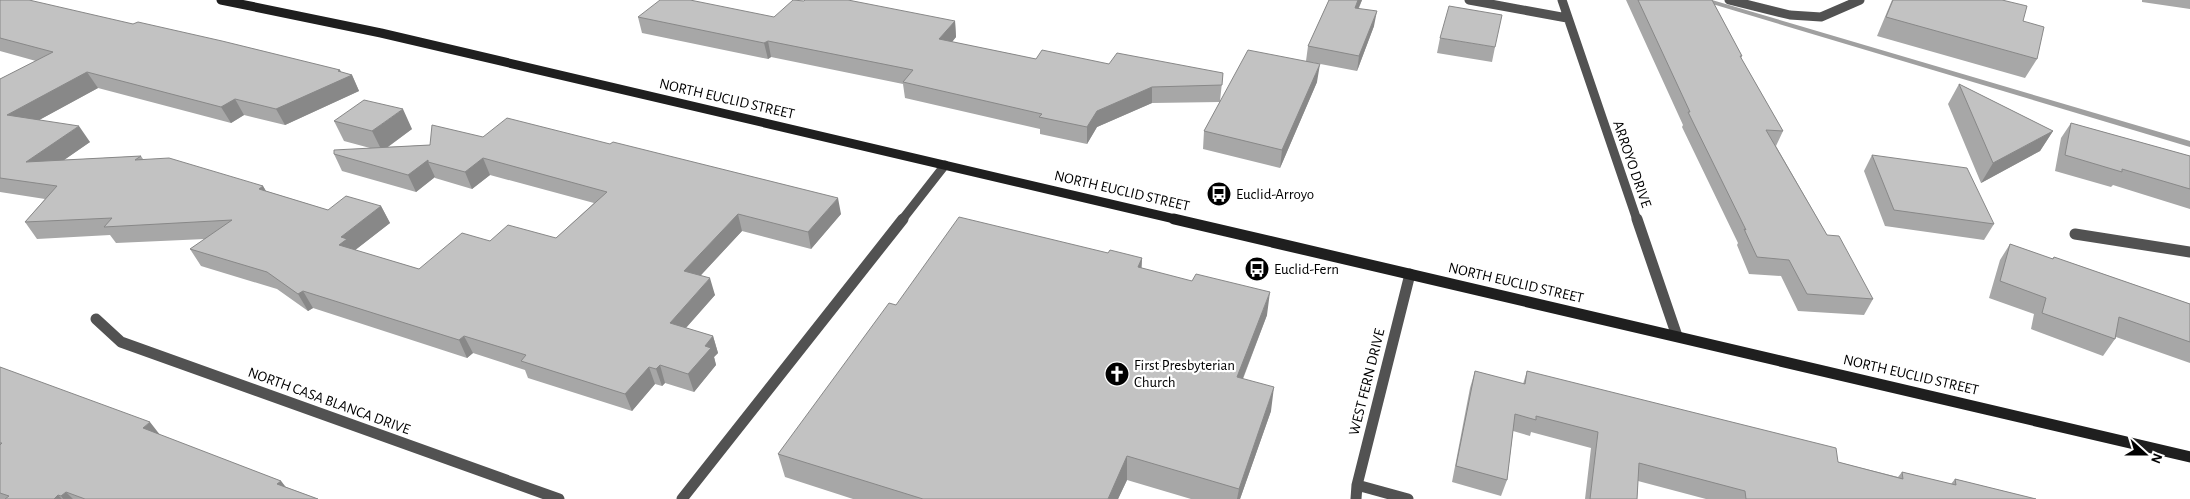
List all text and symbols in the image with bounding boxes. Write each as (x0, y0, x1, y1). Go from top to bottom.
street label: NORTH EUCLID STREET (658, 76, 797, 122)
street label: ARROYO DRIVE (1610, 119, 1654, 209)
street label: NORTH EUCLID STREET (1053, 168, 1192, 214)
bus stop icon: Euclid-Arroyo (1206, 181, 1232, 207)
place label: Euclid-Arroyo (1236, 187, 1314, 202)
bus stop icon: Euclid-Fern (1244, 256, 1270, 282)
street label: NORTH EUCLID STREET (1447, 260, 1586, 306)
place label: Euclid-Fern (1274, 262, 1339, 277)
street label: WEST FERN DRIVE (1346, 327, 1388, 437)
street label: NORTH EUCLID STREET (1842, 352, 1981, 398)
place label: First Presbyterian Church (1134, 358, 1235, 390)
church icon: First Presbyterian Church (1104, 361, 1130, 387)
street label: NORTH CASA BLANCA DRIVE (246, 365, 412, 437)
north arrow (2120, 429, 2170, 479)
text: N (2148, 451, 2164, 465)

